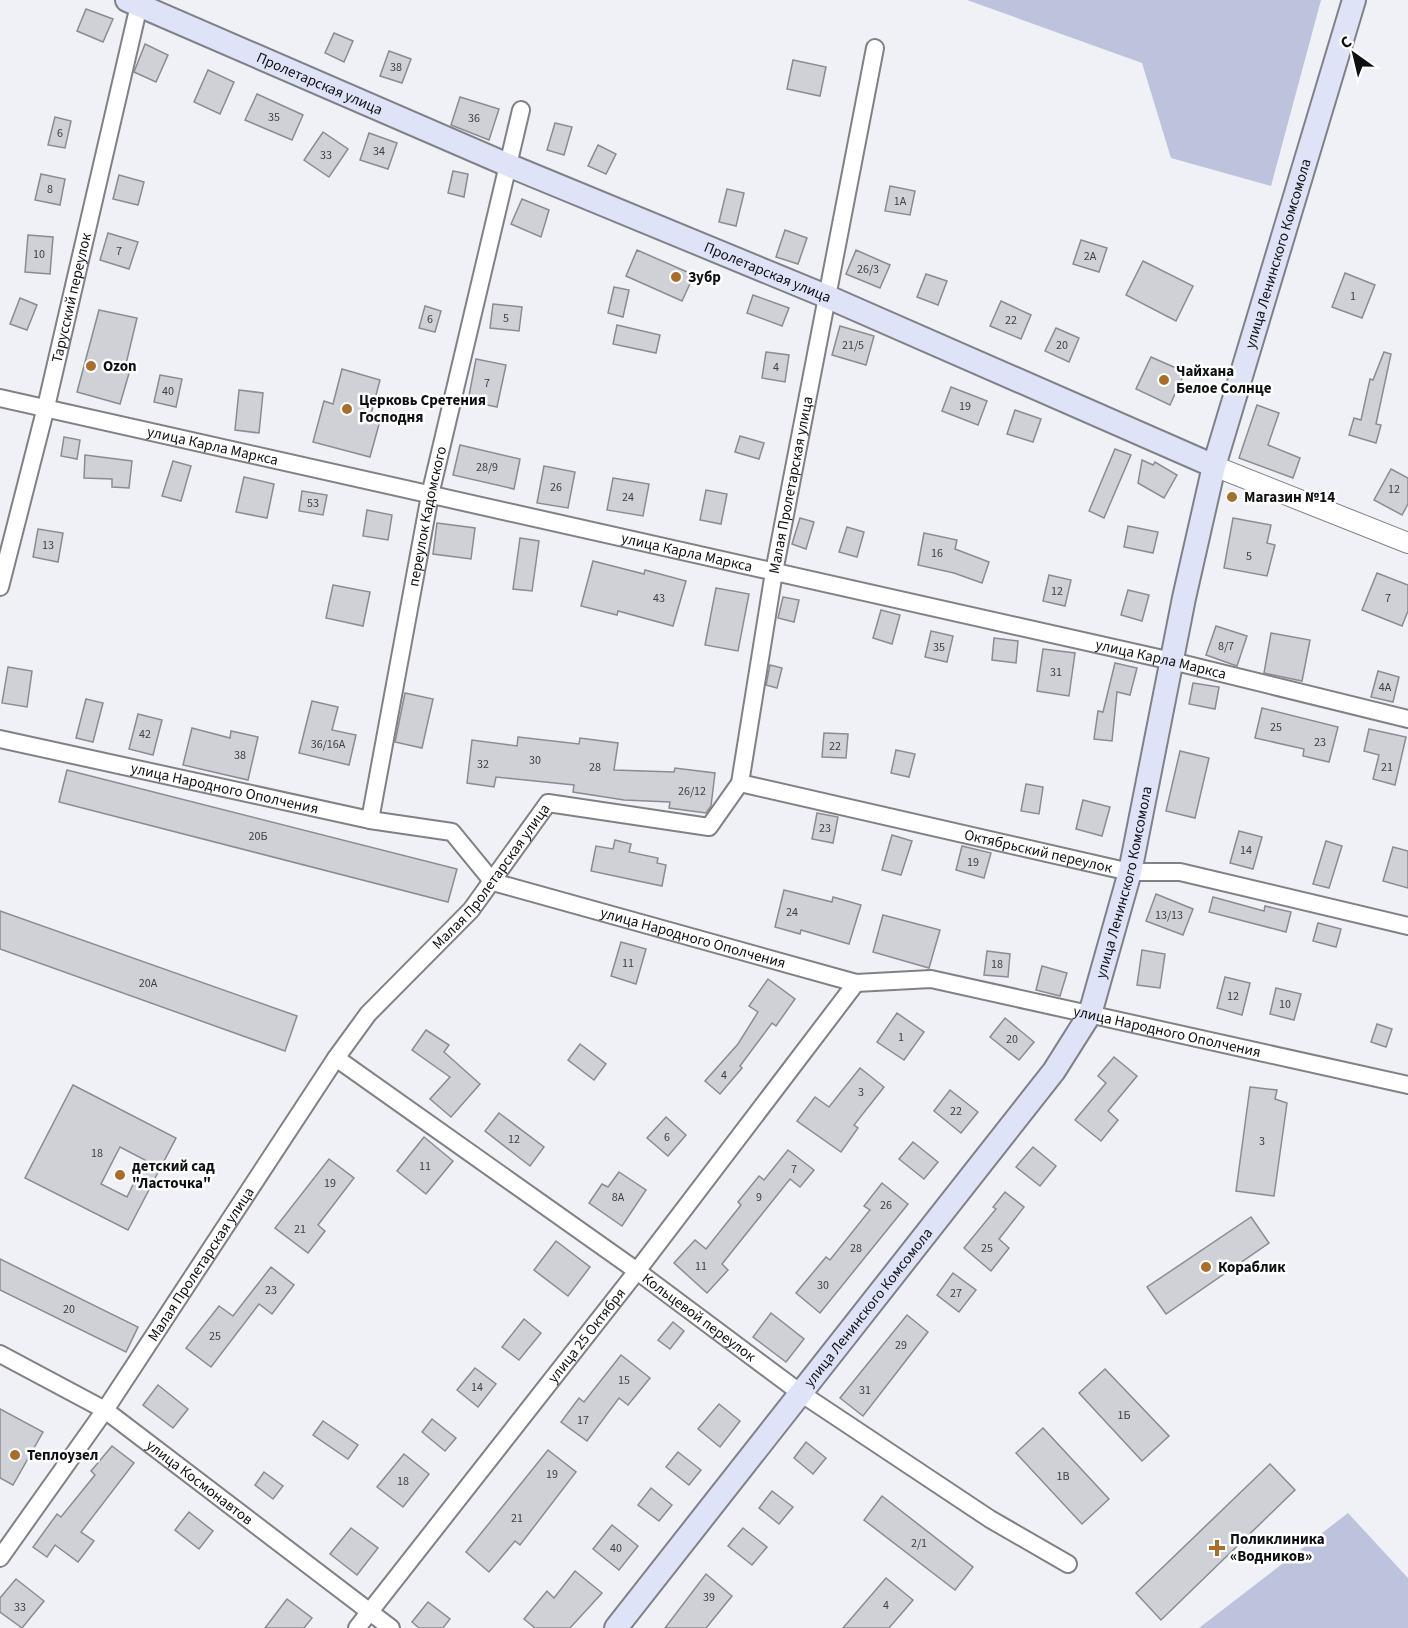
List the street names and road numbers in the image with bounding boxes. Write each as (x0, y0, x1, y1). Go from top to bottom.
street label: Пролетарская улица (253, 47, 386, 121)
street label: улица Ленинского Комсомола (1240, 156, 1317, 351)
street label: Тарусский переулок (47, 230, 97, 365)
street label: Пролетарская улица (701, 237, 834, 308)
street label: Малая Пролетарская улица (764, 395, 819, 576)
street label: улица Карла Маркса (145, 421, 280, 471)
street label: переулок Кадомского (403, 444, 452, 588)
street label: улица Карла Маркса (619, 528, 754, 578)
street label: улица Карла Маркса (1093, 634, 1228, 685)
street label: улица Народного Ополчения (129, 758, 320, 819)
street label: улица Ленинского Комсомола (1090, 784, 1158, 981)
street label: Малая Пролетарская улица (428, 799, 555, 954)
street label: Октябрьский переулок (962, 824, 1115, 879)
street label: улица Народного Ополчения (598, 902, 788, 974)
street label: улица Народного Ополчения (1071, 1001, 1263, 1063)
street label: Малая Пролетарская улица (143, 1183, 259, 1346)
street label: улица Ленинского Комсомола (799, 1223, 938, 1392)
street label: Кольцевой переулок (637, 1268, 760, 1367)
street label: улица 25 Октября (543, 1284, 631, 1388)
street label: улица Космонавтов (142, 1435, 257, 1530)

